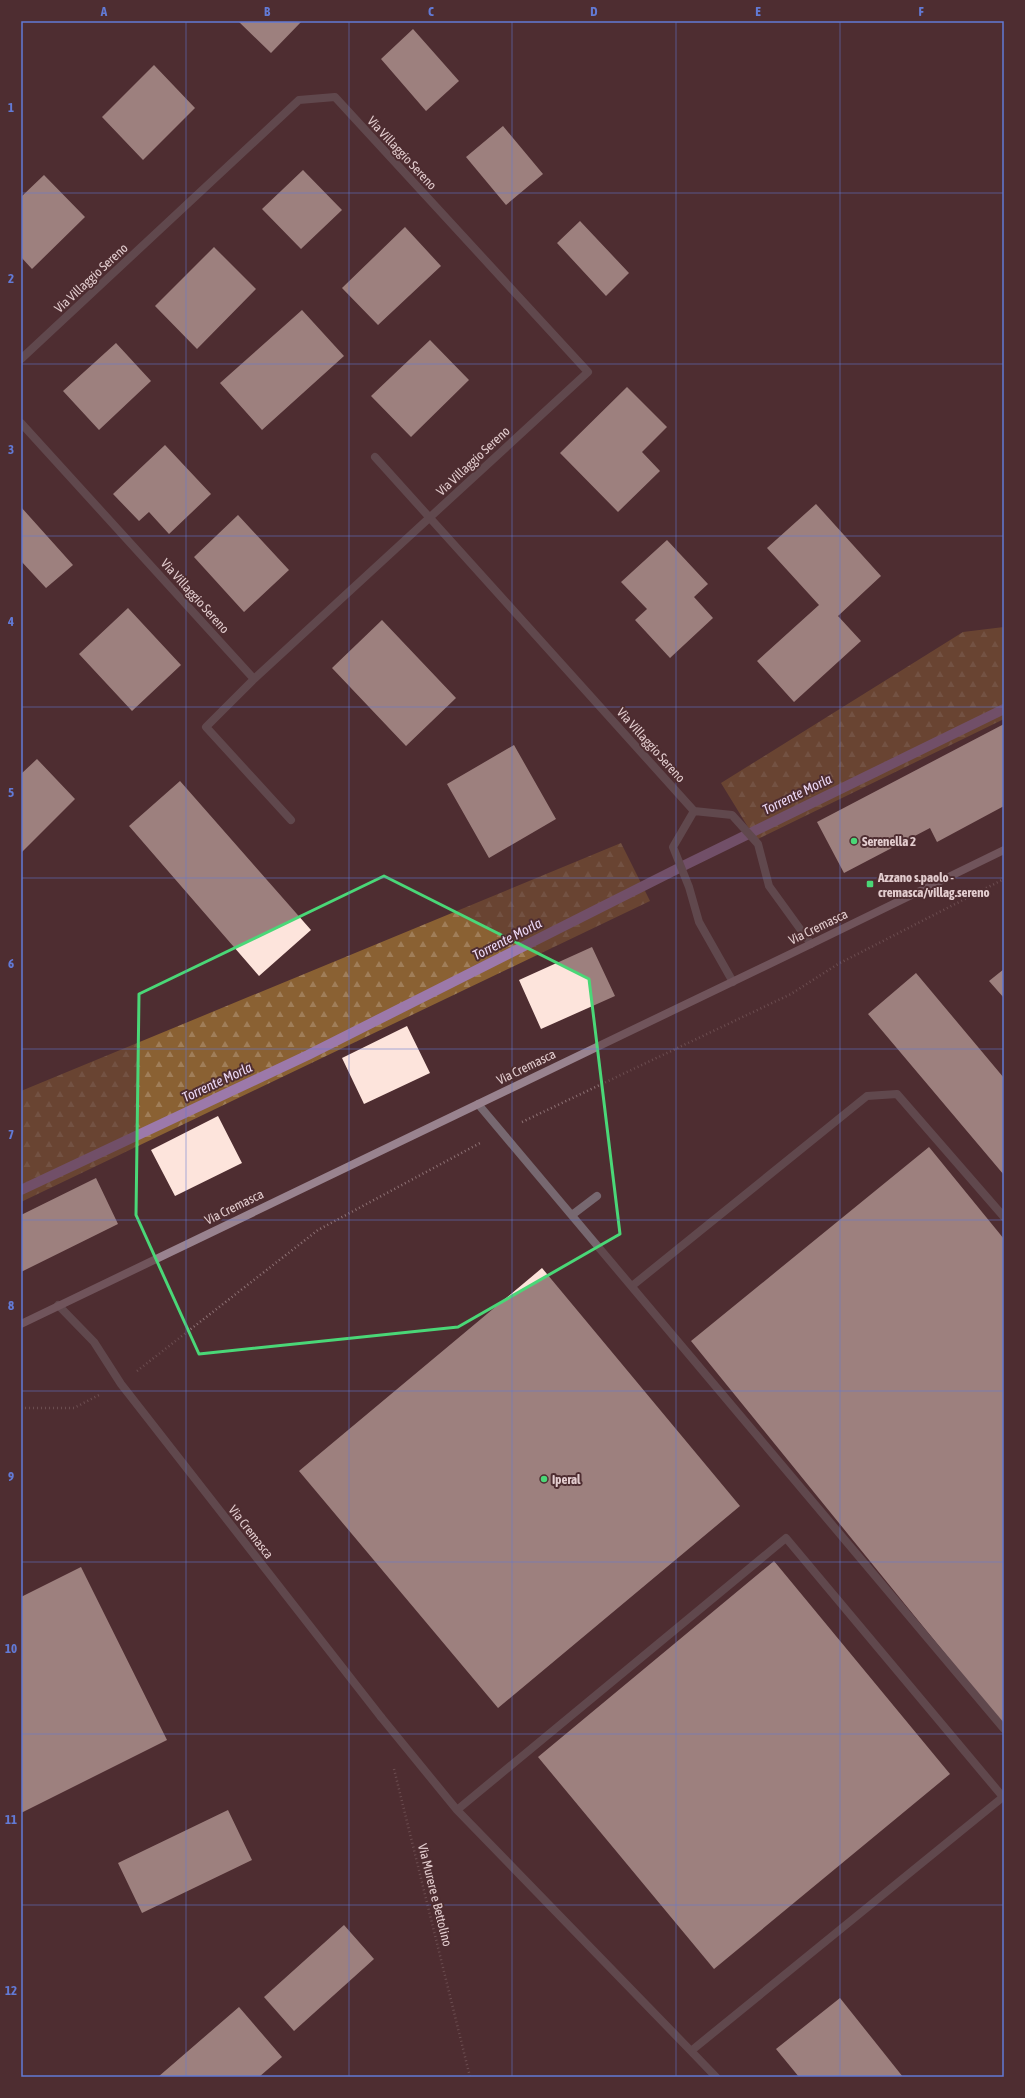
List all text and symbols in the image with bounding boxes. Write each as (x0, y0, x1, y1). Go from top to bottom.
text: A (100, 4, 108, 19)
text: B (264, 4, 271, 19)
text: C (428, 4, 434, 19)
text: D (590, 4, 598, 19)
text: E (755, 4, 761, 19)
text: F (918, 4, 924, 19)
text: 1 (8, 100, 14, 115)
street label: Via Villaggio Sereno (364, 113, 440, 193)
street label: Via Villaggio Sereno (51, 240, 131, 316)
text: 2 (8, 271, 14, 286)
street label: Via Villaggio Sereno (433, 423, 513, 499)
text: 3 (8, 442, 14, 457)
street label: Via Villaggio Sereno (158, 556, 232, 636)
text: 4 (7, 614, 14, 629)
street label: Via Villaggio Sereno (614, 705, 688, 785)
water label: Torrente Morla (760, 770, 835, 818)
text: 5 (8, 785, 14, 800)
place label: Serenella 2 (862, 834, 916, 849)
marker: Serenella 2 (849, 836, 859, 846)
place label: Azzano s.paolo - cremasca/villag.sereno (877, 870, 990, 900)
marker: Azzano s.paolo - cremasca/villag.sereno (865, 879, 875, 889)
street label: Via Cremasca (786, 906, 850, 948)
water label: Torrente Morla (470, 915, 545, 963)
text: 6 (8, 956, 14, 971)
street label: Via Cremasca (494, 1046, 558, 1088)
water label: Torrente Morla (180, 1059, 255, 1105)
text: 7 (8, 1127, 14, 1142)
street label: Via Cremasca (202, 1186, 266, 1228)
text: 8 (8, 1298, 14, 1313)
text: 9 (8, 1469, 14, 1484)
place label: Iperal (552, 1472, 581, 1487)
marker: Iperal (539, 1474, 549, 1484)
street label: Via Cremasca (226, 1502, 276, 1562)
text: 10 (5, 1641, 17, 1656)
text: 11 (5, 1812, 17, 1827)
street label: Via Murere e Bettolino (415, 1842, 455, 1948)
text: 12 (5, 1983, 17, 1998)

